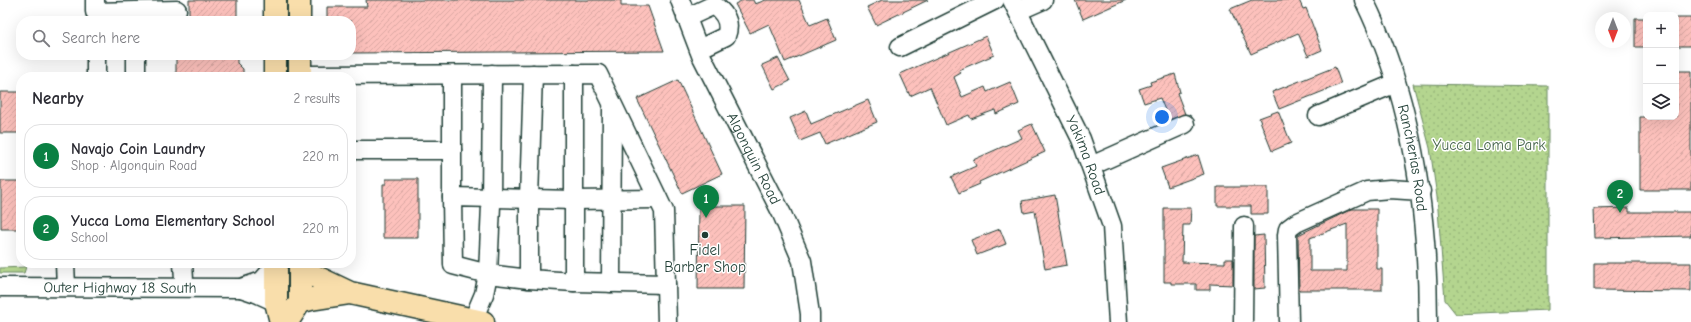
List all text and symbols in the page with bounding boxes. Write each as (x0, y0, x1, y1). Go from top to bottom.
north arrow (1595, 12, 1631, 48)
map controls (1643, 12, 1679, 120)
button: + (1643, 12, 1679, 48)
search box (16, 16, 356, 60)
icon: search (30, 27, 52, 49)
text: Search here (62, 29, 140, 47)
button: − (1643, 48, 1679, 84)
button: layers (1643, 84, 1679, 120)
text: Nearby (32, 89, 83, 108)
text: 2 results (293, 91, 340, 106)
street label: Rancherias Road (1394, 102, 1431, 212)
your location (1152, 107, 1172, 127)
street label: Algonquin Road (723, 110, 785, 207)
street label: Yakima Road (1062, 112, 1109, 197)
park label: Yucca Loma Park (1433, 136, 1546, 154)
text: Navajo Coin Laundry (71, 140, 205, 158)
text: 1 (43, 149, 49, 164)
text: 220 m (302, 149, 339, 164)
text: Shop · Algonquin Road (71, 158, 197, 173)
pin: 2 (1607, 180, 1633, 213)
pin: 1 (693, 185, 719, 218)
text: Yucca Loma Elementary School (71, 212, 275, 230)
text: 2 (43, 221, 49, 236)
text: 220 m (302, 221, 339, 236)
text: School (71, 230, 108, 245)
marker: Fidel Barber Shop (700, 230, 710, 240)
place label: Fidel Barber Shop (664, 241, 746, 276)
street label: Outer Highway 18 South (43, 278, 197, 297)

